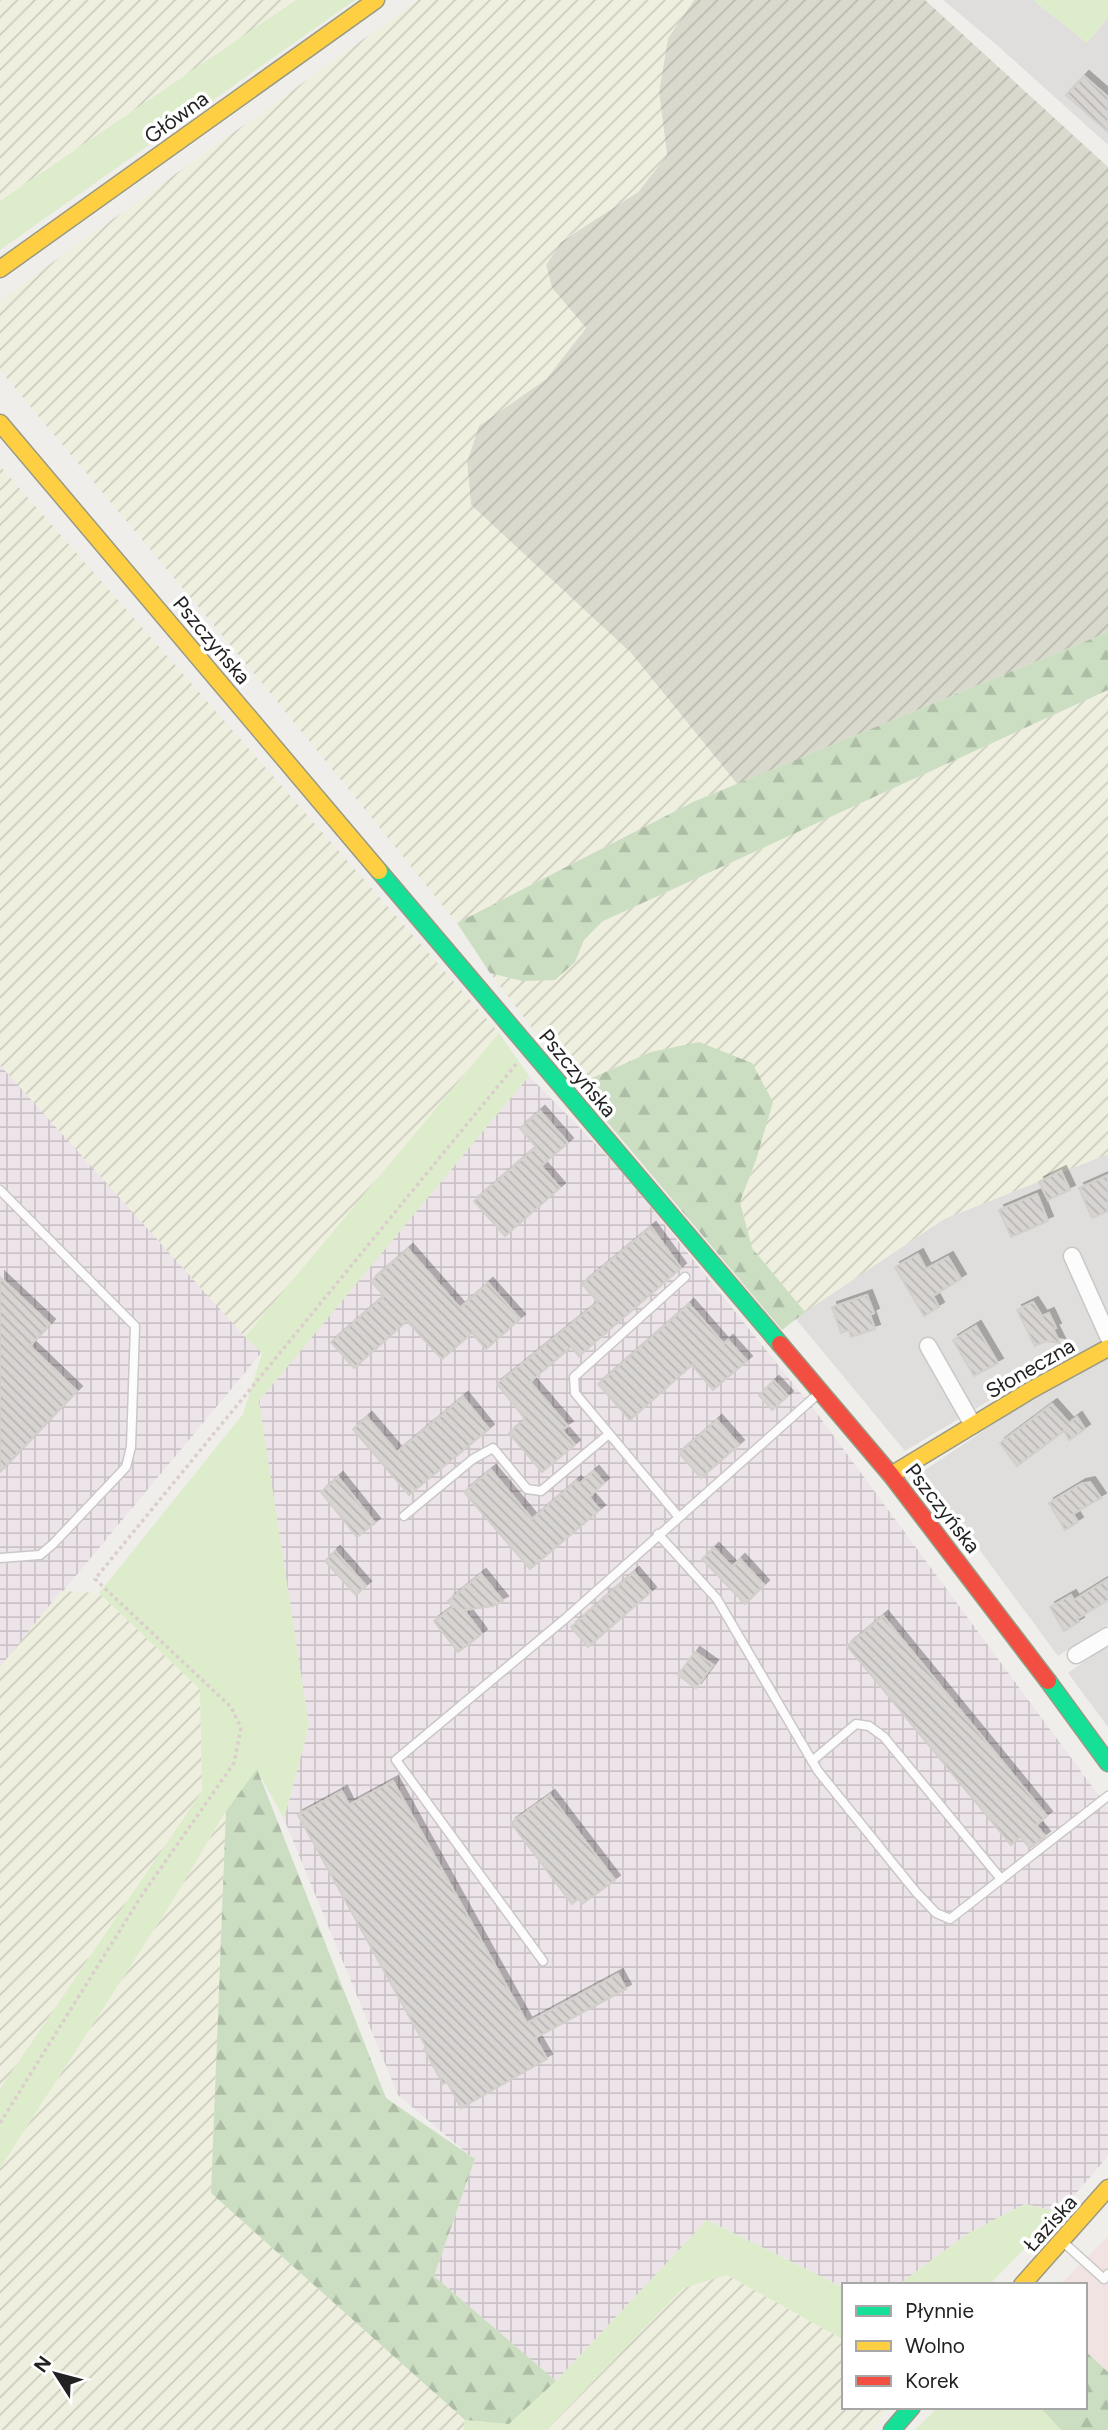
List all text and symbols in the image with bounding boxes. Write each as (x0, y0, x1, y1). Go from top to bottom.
street label: Główna (139, 86, 213, 148)
street label: Pszczyńska (168, 591, 256, 689)
street label: Pszczyńska (534, 1024, 622, 1122)
street label: Słoneczna (981, 1333, 1079, 1403)
street label: Pszczyńska (900, 1458, 986, 1558)
street label: Łaziska (1018, 2190, 1082, 2256)
legend (842, 2283, 1087, 2409)
text: Płynnie (905, 2298, 974, 2323)
text: Wolno (905, 2333, 965, 2358)
north arrow (21, 2339, 91, 2409)
text: N (29, 2352, 56, 2377)
text: Korek (905, 2368, 959, 2393)

